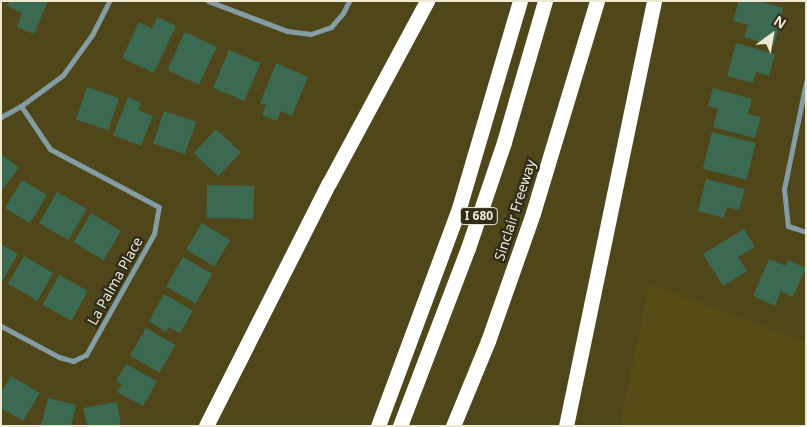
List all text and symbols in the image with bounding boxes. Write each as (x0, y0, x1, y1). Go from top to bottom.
north arrow (747, 10, 797, 60)
text: N (770, 11, 790, 33)
street label: Sinclair Freeway (491, 157, 539, 263)
road number: I 680 (459, 207, 499, 226)
street label: La Palma Place (84, 234, 146, 328)

